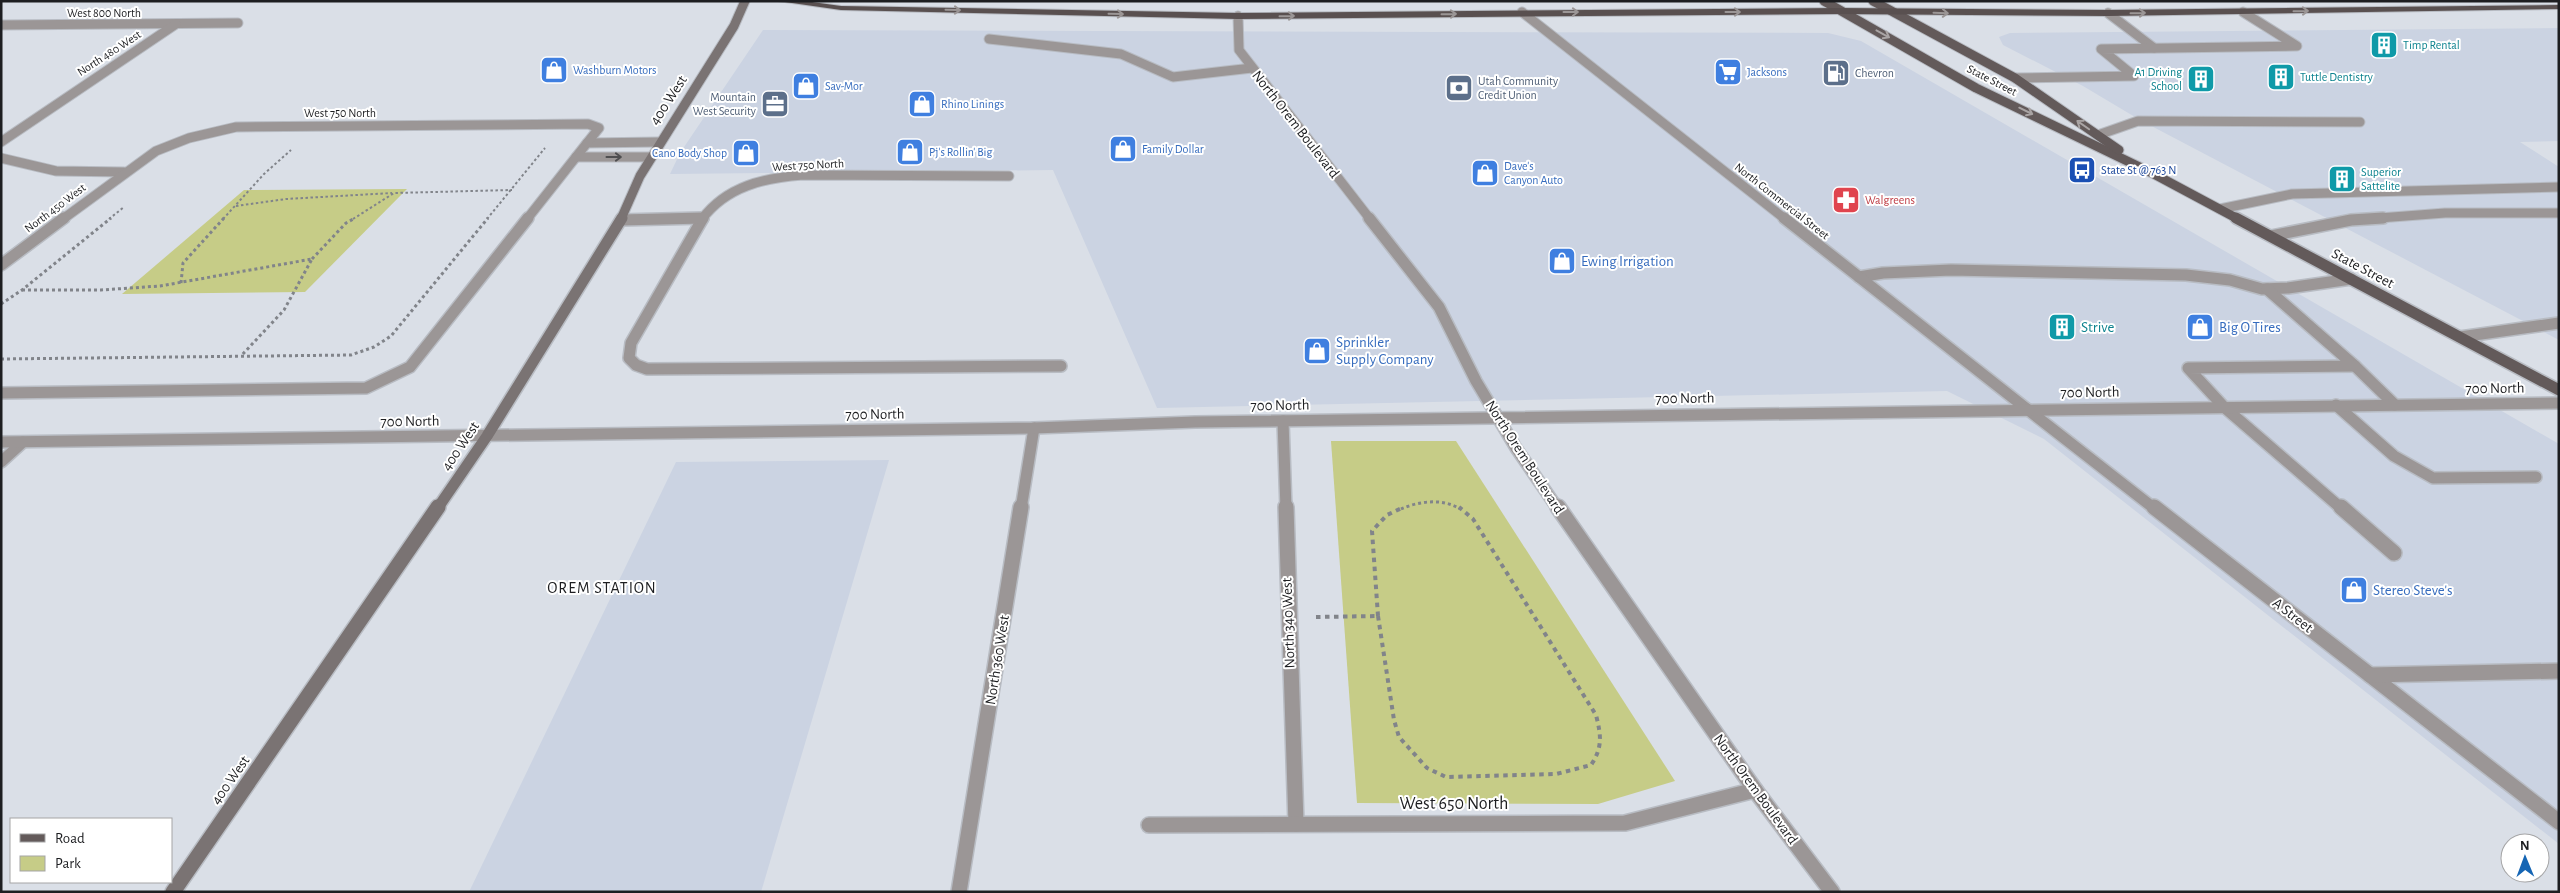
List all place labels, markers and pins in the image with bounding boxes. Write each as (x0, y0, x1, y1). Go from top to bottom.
building icon: Timp Rental (2369, 30, 2399, 60)
place label: Timp Rental (2403, 39, 2460, 51)
shop icon: Washburn Motors (539, 55, 569, 85)
supermarket icon: Jacksons (1713, 57, 1743, 87)
fuel station icon: Chevron (1821, 58, 1851, 88)
building icon: Tuttle Dentistry (2266, 62, 2296, 92)
place label: Washburn Motors (573, 64, 656, 76)
building icon: A1 Driving School (2186, 64, 2216, 94)
place label: Jacksons (1747, 66, 1787, 78)
place label: A1 Driving School (2134, 66, 2182, 92)
place label: Chevron (1855, 67, 1894, 79)
shop icon: Sav-Mor (791, 71, 821, 101)
place label: Tuttle Dentistry (2300, 71, 2373, 84)
bank icon: Utah Community Credit Union (1444, 73, 1474, 103)
place label: Utah Community Credit Union (1478, 75, 1558, 101)
place label: Sav-Mor (825, 80, 863, 92)
office icon: Mountain West Security (760, 89, 790, 119)
shop icon: Rhino Linings (907, 89, 937, 119)
place label: Mountain West Security (693, 91, 756, 118)
place label: Rhino Linings (941, 98, 1004, 110)
shop icon: Family Dollar (1108, 134, 1138, 164)
shop icon: Pj's Rollin' Big (895, 137, 925, 167)
shop icon: Cano Body Shop (731, 138, 761, 168)
place label: Family Dollar (1142, 143, 1204, 156)
place label: Pj's Rollin' Big (929, 146, 993, 159)
place label: Cano Body Shop (652, 147, 727, 160)
bus stop icon: State St @ 763 N (2067, 155, 2097, 185)
shop icon: Dave's Canyon Auto (1470, 158, 1500, 188)
place label: Dave's Canyon Auto (1504, 160, 1563, 187)
place label: State St @ 763 N (2101, 164, 2176, 176)
building icon: Superior Sattelite (2327, 164, 2357, 194)
place label: Superior Sattelite (2361, 166, 2401, 192)
pharmacy icon: Walgreens (1831, 185, 1861, 215)
place label: Walgreens (1865, 194, 1915, 206)
shop icon: Ewing Irrigation (1547, 246, 1577, 276)
place label: Ewing Irrigation (1581, 254, 1674, 269)
building icon: Strive (2047, 312, 2077, 342)
shop icon: Big O Tires (2185, 312, 2215, 342)
place label: Strive (2081, 320, 2114, 335)
place label: Big O Tires (2219, 320, 2281, 335)
place label: Sprinkler Supply Company (1336, 335, 1434, 367)
shop icon: Sprinkler Supply Company (1302, 336, 1332, 366)
shop icon: Stereo Steve's (2339, 575, 2369, 605)
place label: Stereo Steve's (2373, 583, 2452, 598)

